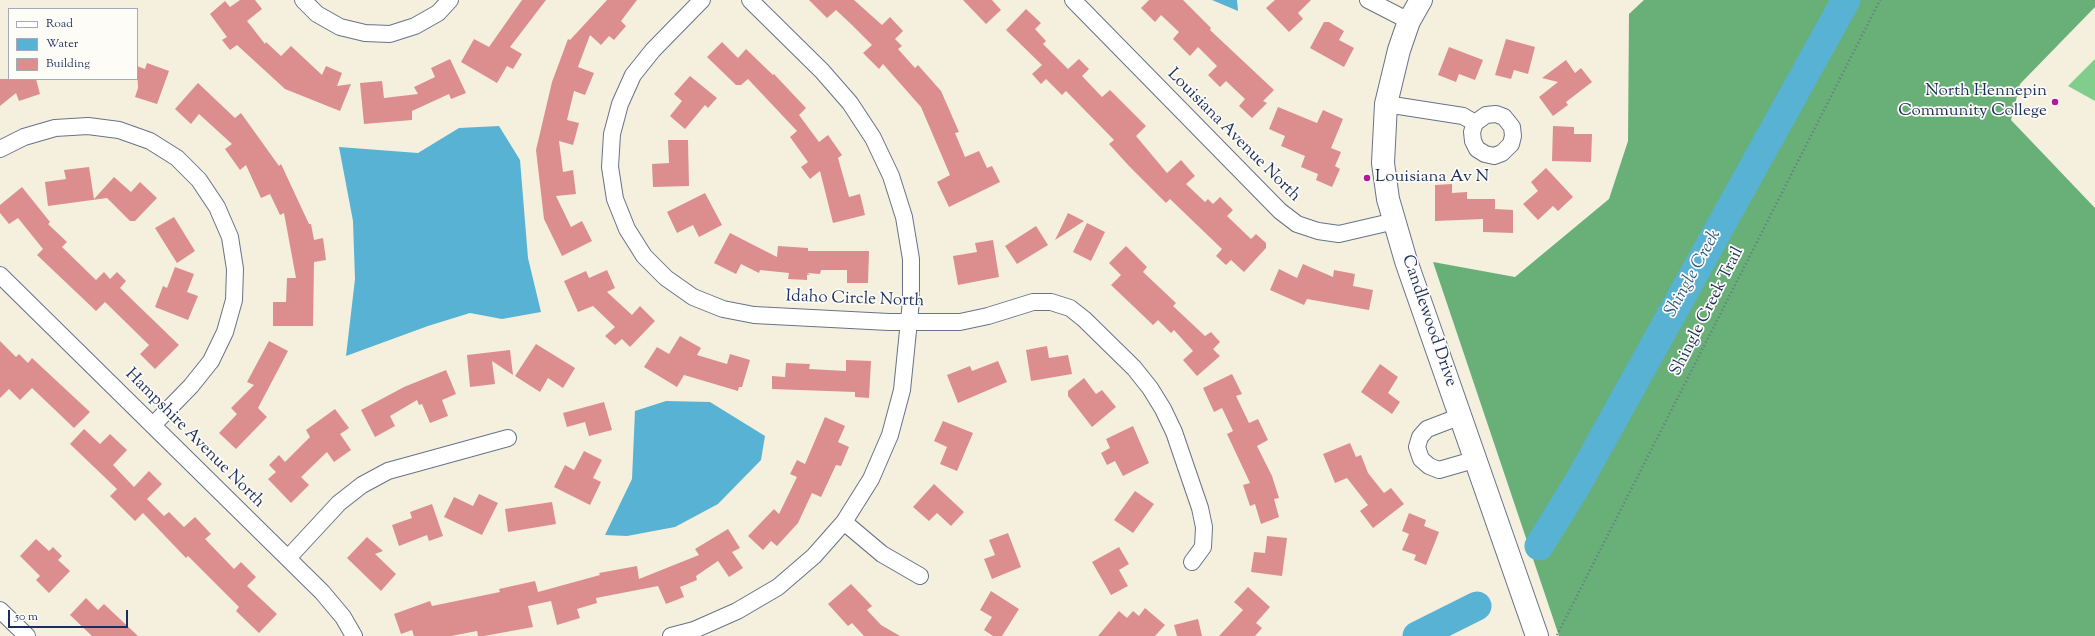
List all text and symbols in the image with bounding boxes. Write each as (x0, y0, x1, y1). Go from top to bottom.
legend (8, 8, 138, 80)
text: Road (46, 15, 73, 33)
text: Water (46, 35, 78, 53)
text: Building (46, 55, 90, 73)
street label: Louisiana Avenue North (1162, 65, 1304, 207)
place label: North Hennepin Community College (1898, 82, 2047, 122)
marker: North Hennepin Community College (2050, 97, 2060, 107)
place label: Louisiana Av N (1375, 168, 1489, 188)
marker: Louisiana Av N (1362, 173, 1372, 183)
water label: Shingle Creek (1661, 227, 1727, 321)
street label: Shingle Creek Trail (1667, 244, 1749, 380)
street label: Candlewood Drive (1396, 252, 1460, 390)
street label: Idaho Circle North (785, 287, 925, 313)
street label: Hampshire Avenue North (120, 365, 268, 513)
scale bar (10, 602, 130, 628)
text: 50 m (15, 608, 38, 626)

